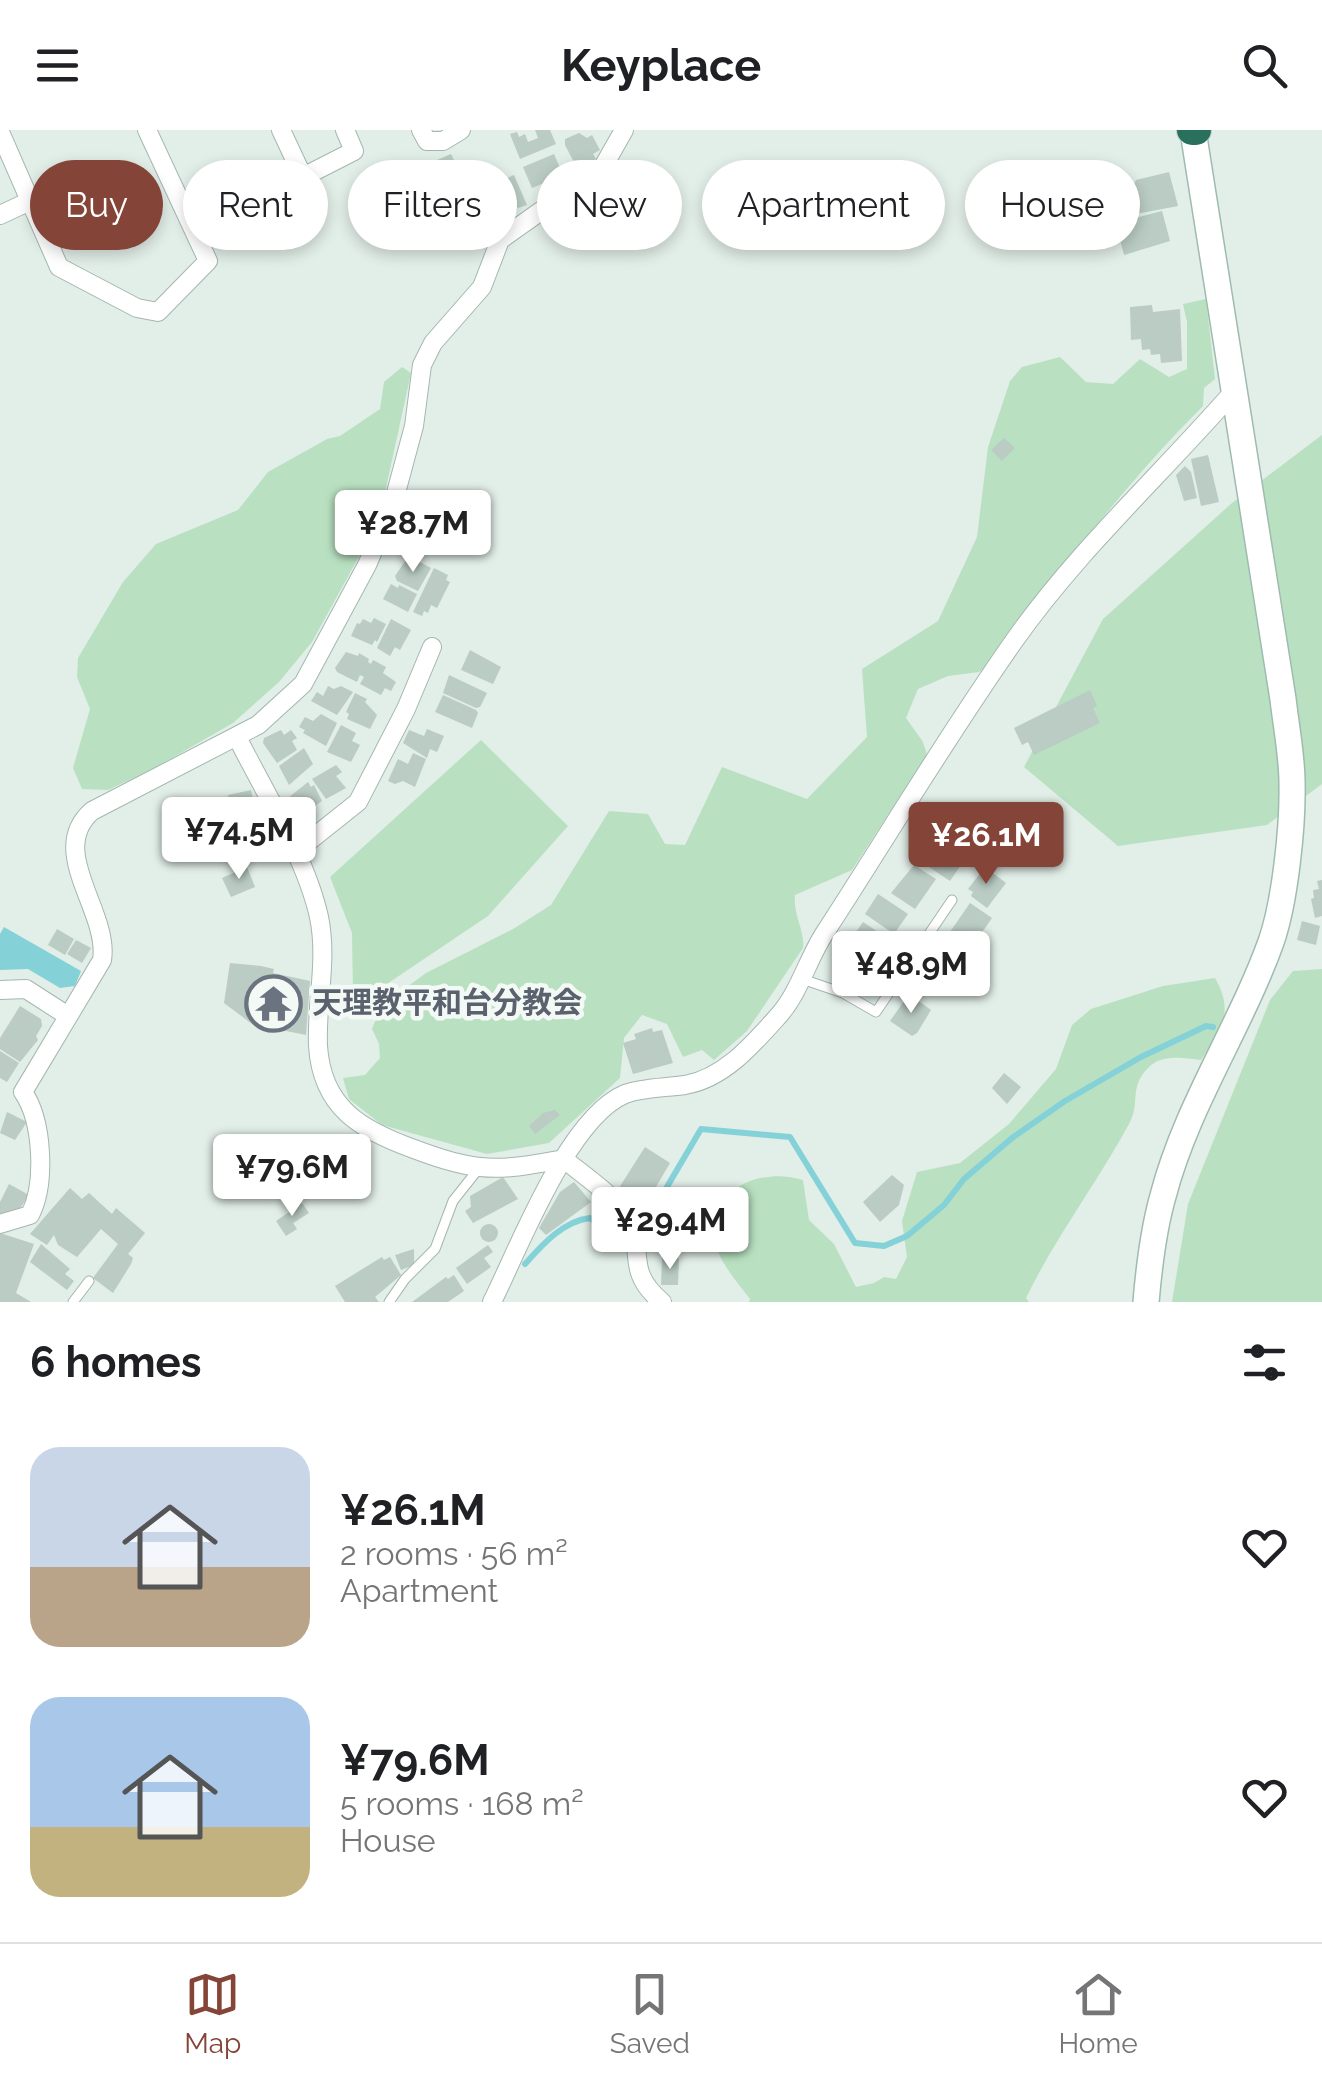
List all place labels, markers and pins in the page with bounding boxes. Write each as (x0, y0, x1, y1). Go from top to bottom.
pin: ¥28.7M (332, 490, 494, 575)
pin: ¥74.5M (158, 797, 320, 882)
pin: ¥26.1M (905, 802, 1067, 887)
pin: ¥48.9M (830, 931, 992, 1016)
temple icon: 天理教平和台分教会 (243, 973, 303, 1033)
place label: 天理教平和台分教会 (312, 985, 582, 1020)
pin: ¥79.6M (211, 1134, 373, 1219)
pin: ¥29.4M (589, 1187, 751, 1272)

